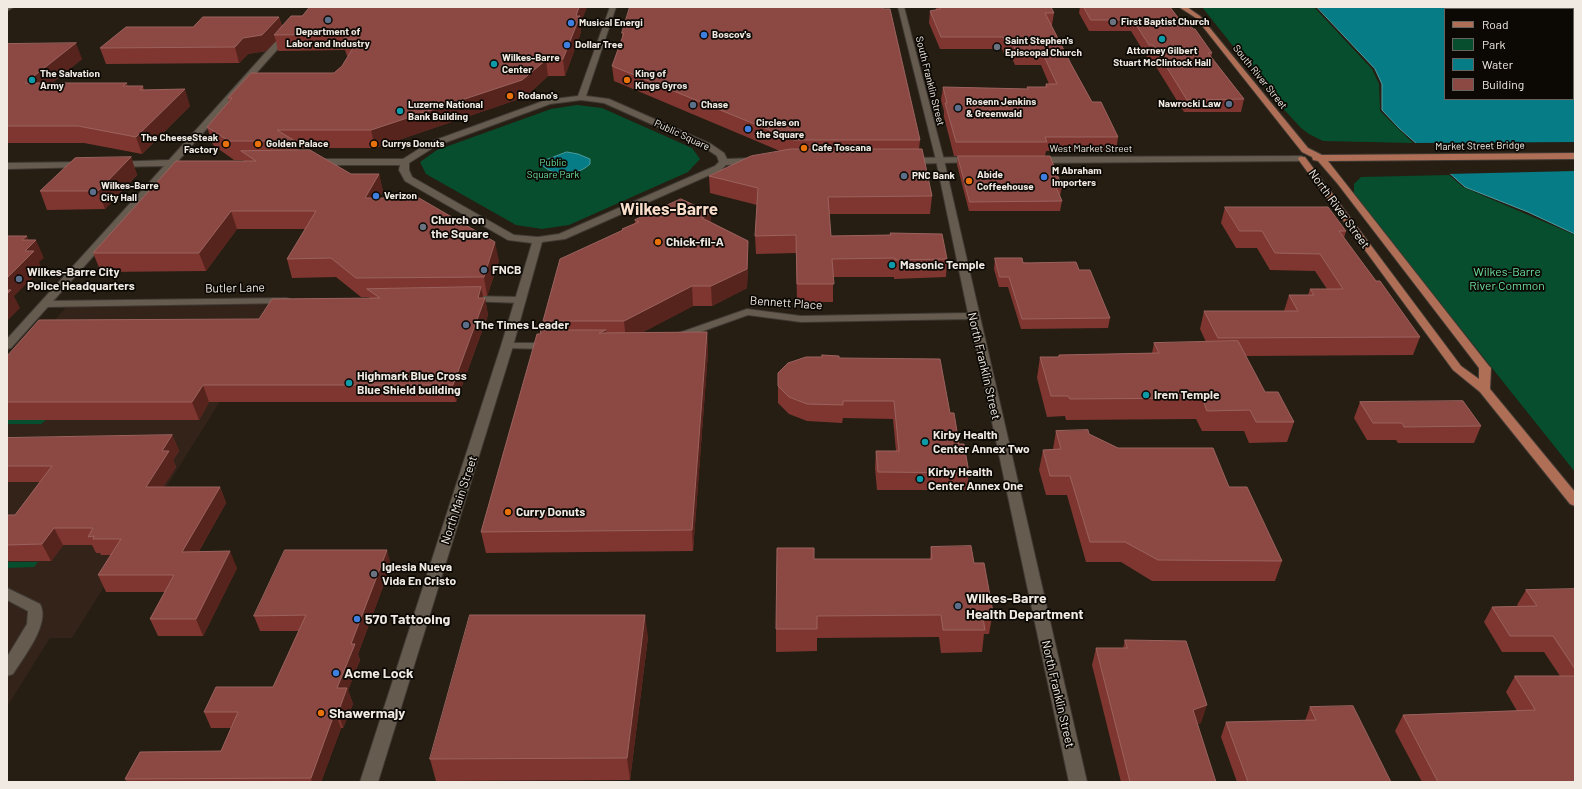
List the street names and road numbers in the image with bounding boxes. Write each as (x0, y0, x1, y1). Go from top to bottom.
street label: South Franklin Street (913, 35, 947, 127)
street label: South River Street (1230, 42, 1290, 112)
street label: Public Square (652, 117, 712, 153)
street label: Market Street Bridge (1435, 139, 1525, 153)
street label: West Market Street (1050, 143, 1132, 155)
street label: North River Street (1305, 167, 1373, 251)
street label: Butler Lane (205, 280, 265, 296)
street label: Bennett Place (749, 293, 823, 313)
street label: North Franklin Street (965, 311, 1003, 421)
street label: North Main Street (438, 454, 480, 546)
street label: North Franklin Street (1039, 639, 1077, 749)

